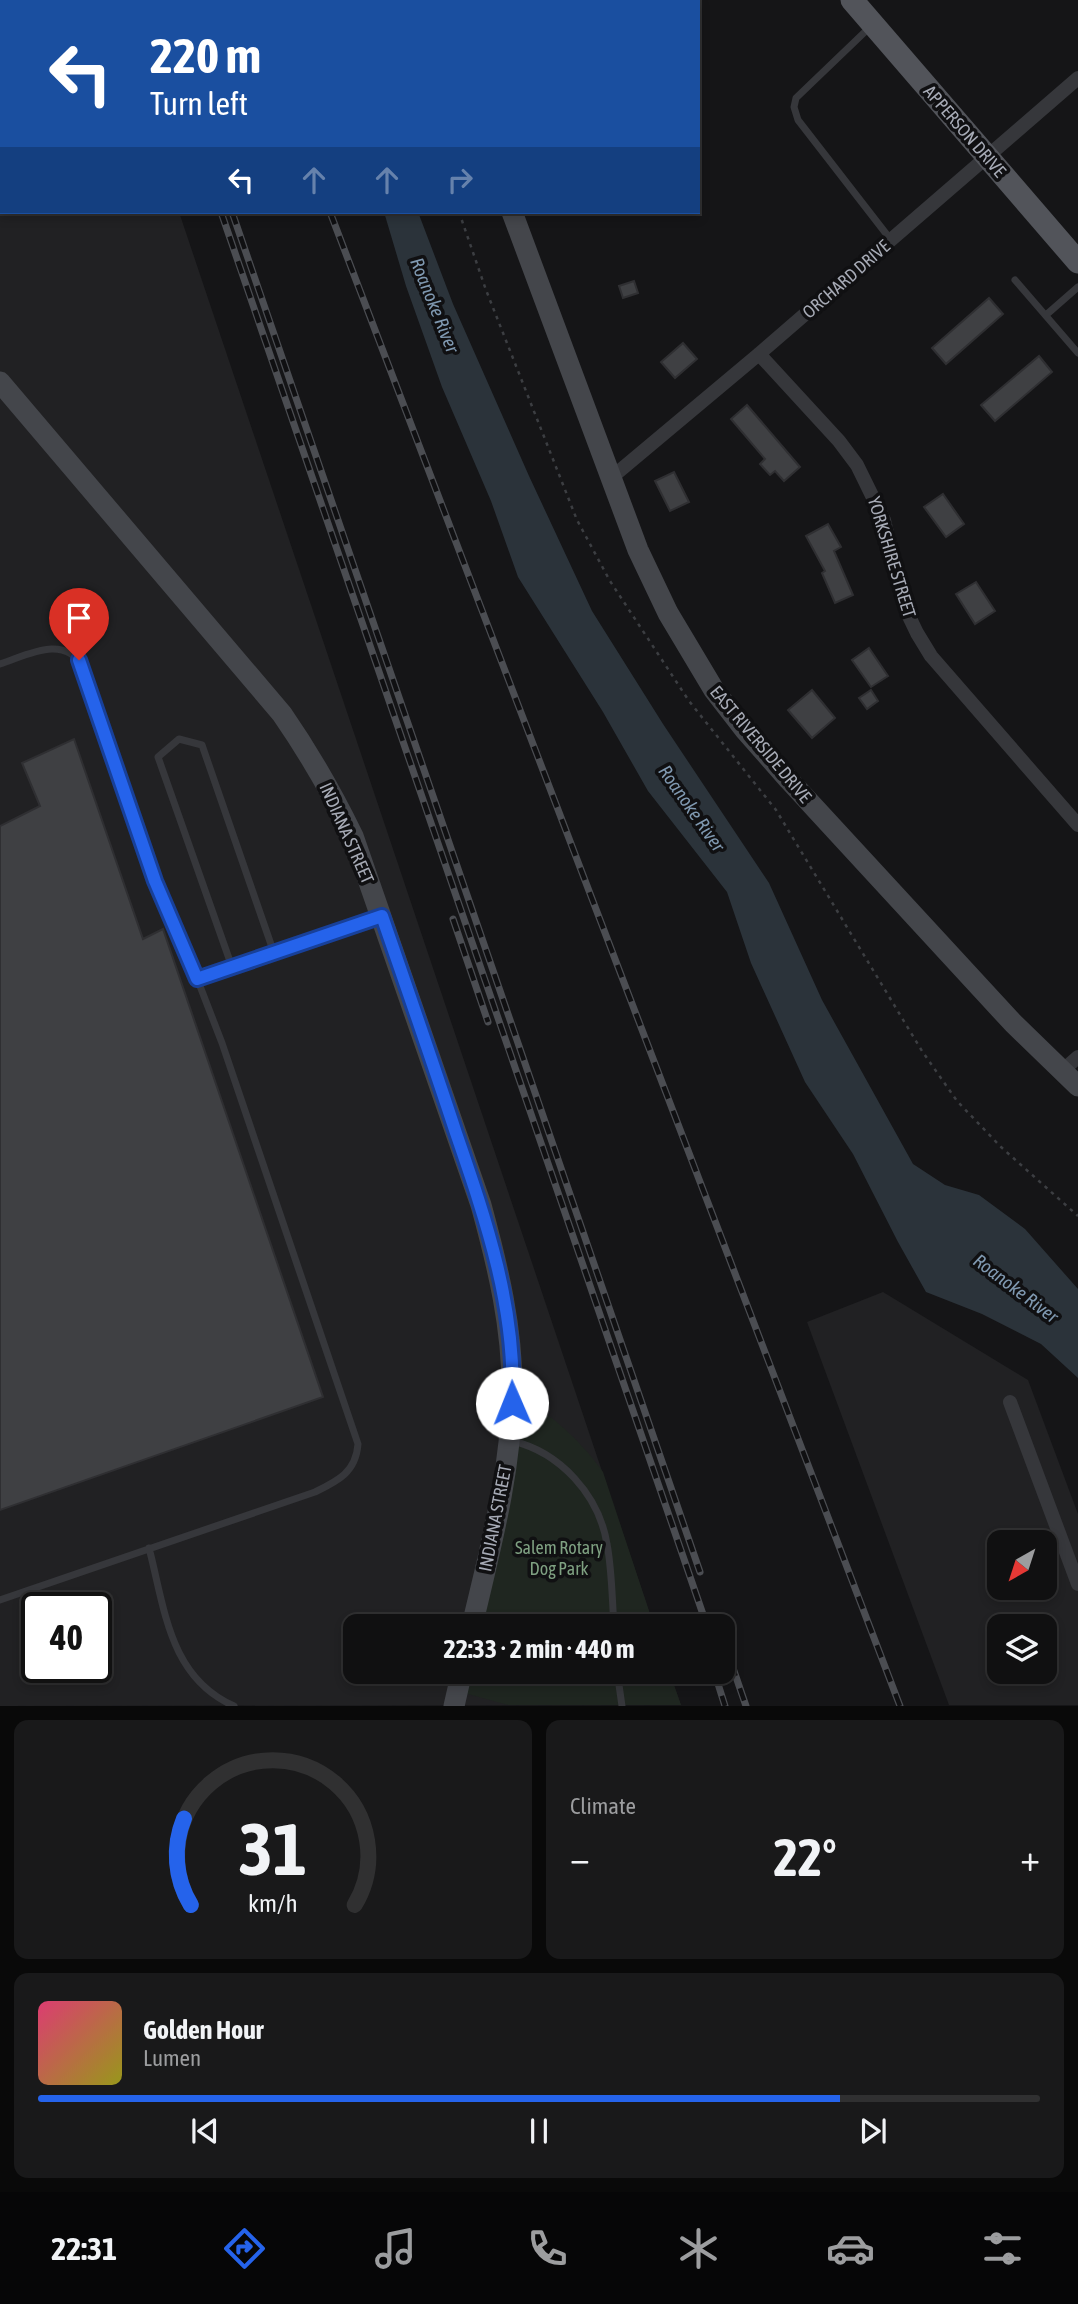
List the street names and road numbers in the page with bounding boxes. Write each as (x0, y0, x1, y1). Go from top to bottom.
street label: APPERSON DRIVE (920, 81, 1011, 181)
street label: ORCHARD DRIVE (798, 235, 894, 322)
street label: YORKSHIRE STREET (864, 494, 920, 620)
street label: EAST RIVERSIDE DRIVE (706, 681, 816, 807)
street label: INDIANA STREET (315, 779, 379, 887)
street label: INDIANA STREET (474, 1463, 516, 1573)

